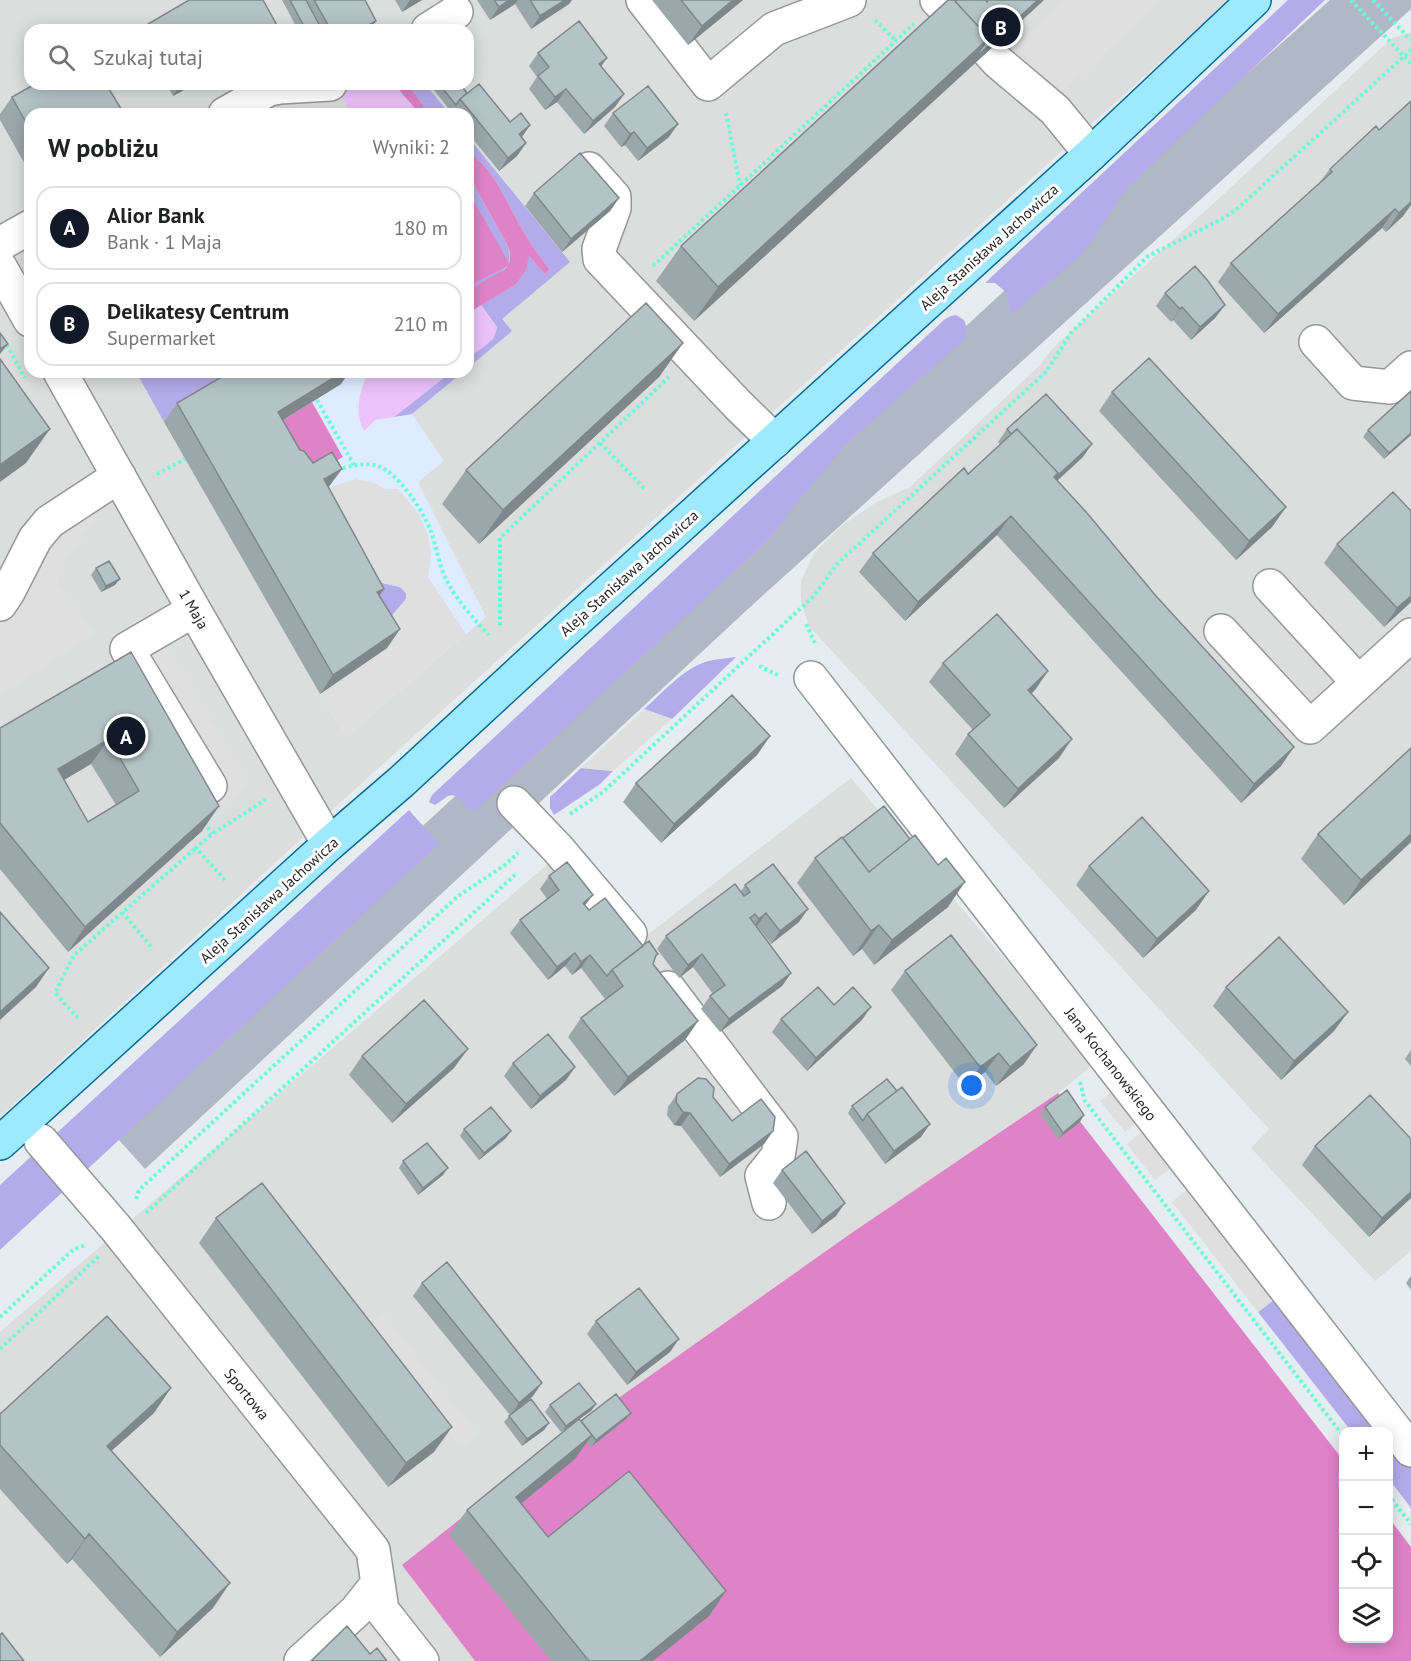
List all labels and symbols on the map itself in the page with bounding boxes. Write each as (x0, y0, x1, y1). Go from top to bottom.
pin: B (982, 4, 1020, 50)
street label: Aleja Stanisława Jachowicza (916, 180, 1062, 314)
street label: Aleja Stanisława Jachowicza (556, 506, 702, 640)
street label: 1 Maja (175, 586, 213, 632)
pin: A (106, 714, 146, 758)
street label: Aleja Stanisława Jachowicza (196, 833, 342, 967)
street label: Jana Kochanowskiego (1060, 1003, 1161, 1124)
your location (957, 1071, 986, 1100)
street label: Sportowa (220, 1364, 274, 1424)

